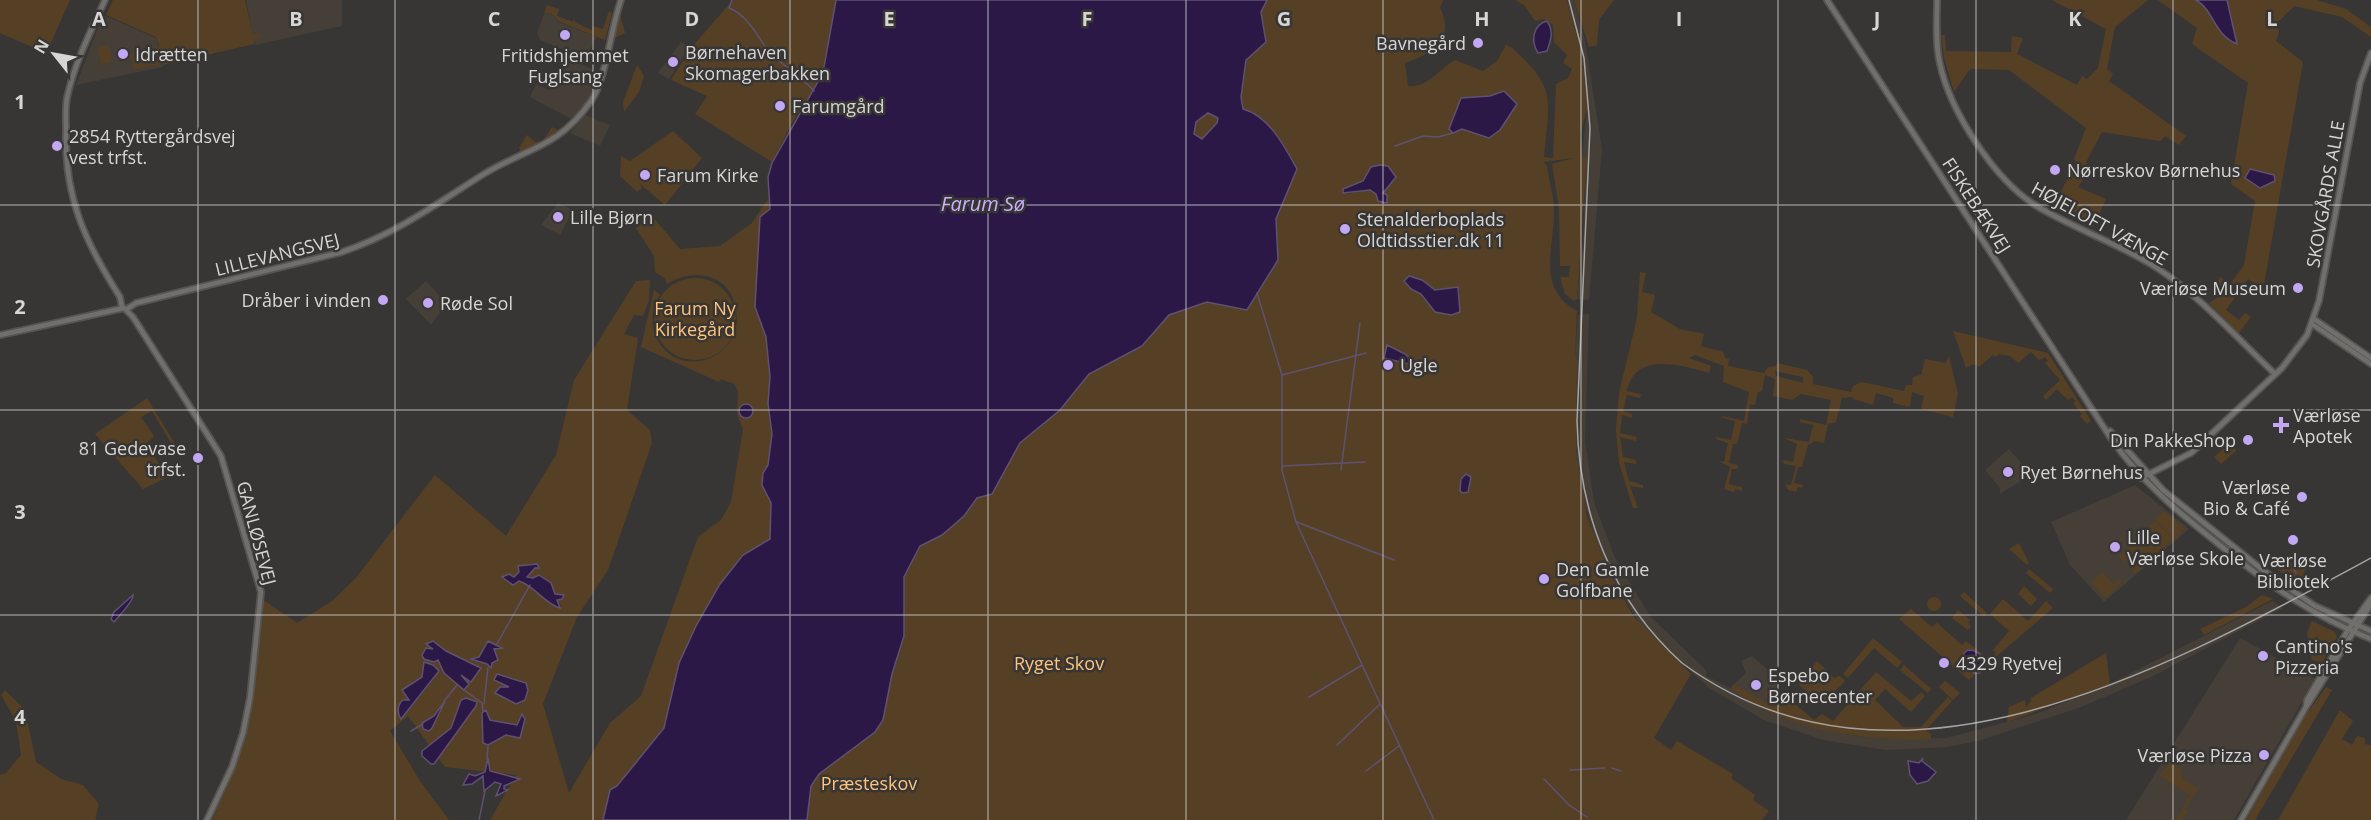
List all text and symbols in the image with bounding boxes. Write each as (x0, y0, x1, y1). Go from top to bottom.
text: A (92, 5, 106, 32)
text: B (289, 5, 303, 32)
text: C (488, 5, 501, 32)
text: D (685, 5, 699, 32)
text: E (883, 5, 895, 32)
text: F (1082, 5, 1092, 32)
text: G (1277, 5, 1291, 32)
text: H (1474, 5, 1490, 32)
text: I (1676, 5, 1682, 32)
text: J (1872, 5, 1880, 32)
text: K (2068, 5, 2082, 32)
text: L (2266, 5, 2278, 32)
north arrow (24, 24, 84, 84)
marker: Fritidshjemmet Fuglsang (558, 28, 572, 42)
place label: Bavnegård (1376, 31, 1466, 55)
text: N (28, 35, 54, 58)
marker: Bavnegård (1471, 36, 1485, 50)
place label: Børnehaven Skomagerbakken (685, 40, 830, 85)
place label: Idrætten (135, 42, 208, 66)
place label: Fritidshjemmet Fuglsang (501, 43, 629, 88)
marker: Idrætten (116, 47, 130, 61)
marker: Børnehaven Skomagerbakken (666, 55, 680, 69)
text: 1 (14, 88, 26, 115)
place label: Farumgård (792, 94, 885, 118)
marker: Farumgård (773, 99, 787, 113)
street label: SKOVGÅRDS ALLE (2300, 119, 2350, 269)
place label: 2854 Ryttergårdsvej vest trfst. (69, 124, 236, 169)
marker: 2854 Ryttergårdsvej vest trfst. (50, 139, 64, 153)
street label: FISKEBÆKVEJ (1937, 153, 2017, 257)
place label: Nørreskov Børnehus (2067, 158, 2240, 182)
place label: Farum Kirke (657, 163, 759, 187)
marker: Nørreskov Børnehus (2048, 163, 2062, 177)
marker: Farum Kirke (638, 168, 652, 182)
street label: HØJELOFT VÆNGE (2028, 176, 2172, 270)
water label: Farum Sø (941, 190, 1025, 217)
place label: Lille Bjørn (570, 205, 653, 229)
place label: Stenalderboplads Oldtidsstier.dk 11 (1357, 207, 1505, 252)
marker: Lille Bjørn (551, 210, 565, 224)
marker: Stenalderboplads Oldtidsstier.dk 11 (1338, 222, 1352, 236)
street label: LILLEVANGSVEJ (212, 227, 342, 281)
place label: Værløse Museum (2140, 276, 2286, 300)
marker: Værløse Museum (2291, 281, 2305, 295)
place label: Dråber i vinden (241, 288, 371, 312)
place label: Røde Sol (440, 291, 513, 315)
text: 2 (14, 293, 26, 320)
marker: Dråber i vinden (376, 293, 390, 307)
marker: Røde Sol (421, 296, 435, 310)
park label: Farum Ny Kirkegård (654, 296, 737, 341)
place label: Ugle (1400, 353, 1438, 377)
marker: Ugle (1381, 358, 1395, 372)
place label: Værløse Apotek (2293, 403, 2361, 448)
marker: Værløse Apotek (2274, 418, 2288, 432)
place label: Din PakkeShop (2110, 428, 2236, 452)
marker: Din PakkeShop (2241, 433, 2255, 447)
place label: 81 Gedevase trfst. (79, 436, 186, 481)
marker: 81 Gedevase trfst. (191, 451, 205, 465)
place label: Ryet Børnehus (2020, 460, 2143, 484)
marker: Ryet Børnehus (2001, 465, 2015, 479)
place label: Værløse Bio & Café (2203, 475, 2290, 520)
street label: GANLØSEVEJ (232, 478, 282, 588)
marker: Værløse Bio & Café (2295, 490, 2309, 504)
text: 3 (14, 498, 26, 525)
place label: Lille Værløse Skole (2127, 525, 2244, 570)
marker: Værløse Bibliotek (2286, 533, 2300, 547)
marker: Lille Værløse Skole (2108, 540, 2122, 554)
place label: Værløse Bibliotek (2256, 548, 2330, 593)
place label: Den Gamle Golfbane (1556, 557, 1649, 602)
marker: Den Gamle Golfbane (1537, 572, 1551, 586)
place label: Cantino's Pizzeria (2275, 634, 2353, 679)
marker: Cantino's Pizzeria (2256, 649, 2270, 663)
park label: Ryget Skov (1014, 651, 1104, 675)
place label: 4329 Ryetvej (1956, 651, 2062, 675)
marker: 4329 Ryetvej (1937, 656, 1951, 670)
place label: Espebo Børnecenter (1768, 663, 1873, 708)
marker: Espebo Børnecenter (1749, 678, 1763, 692)
text: 4 (14, 703, 26, 730)
place label: Værløse Pizza (2137, 743, 2252, 767)
marker: Værløse Pizza (2257, 748, 2271, 762)
park label: Præsteskov (821, 771, 917, 795)

